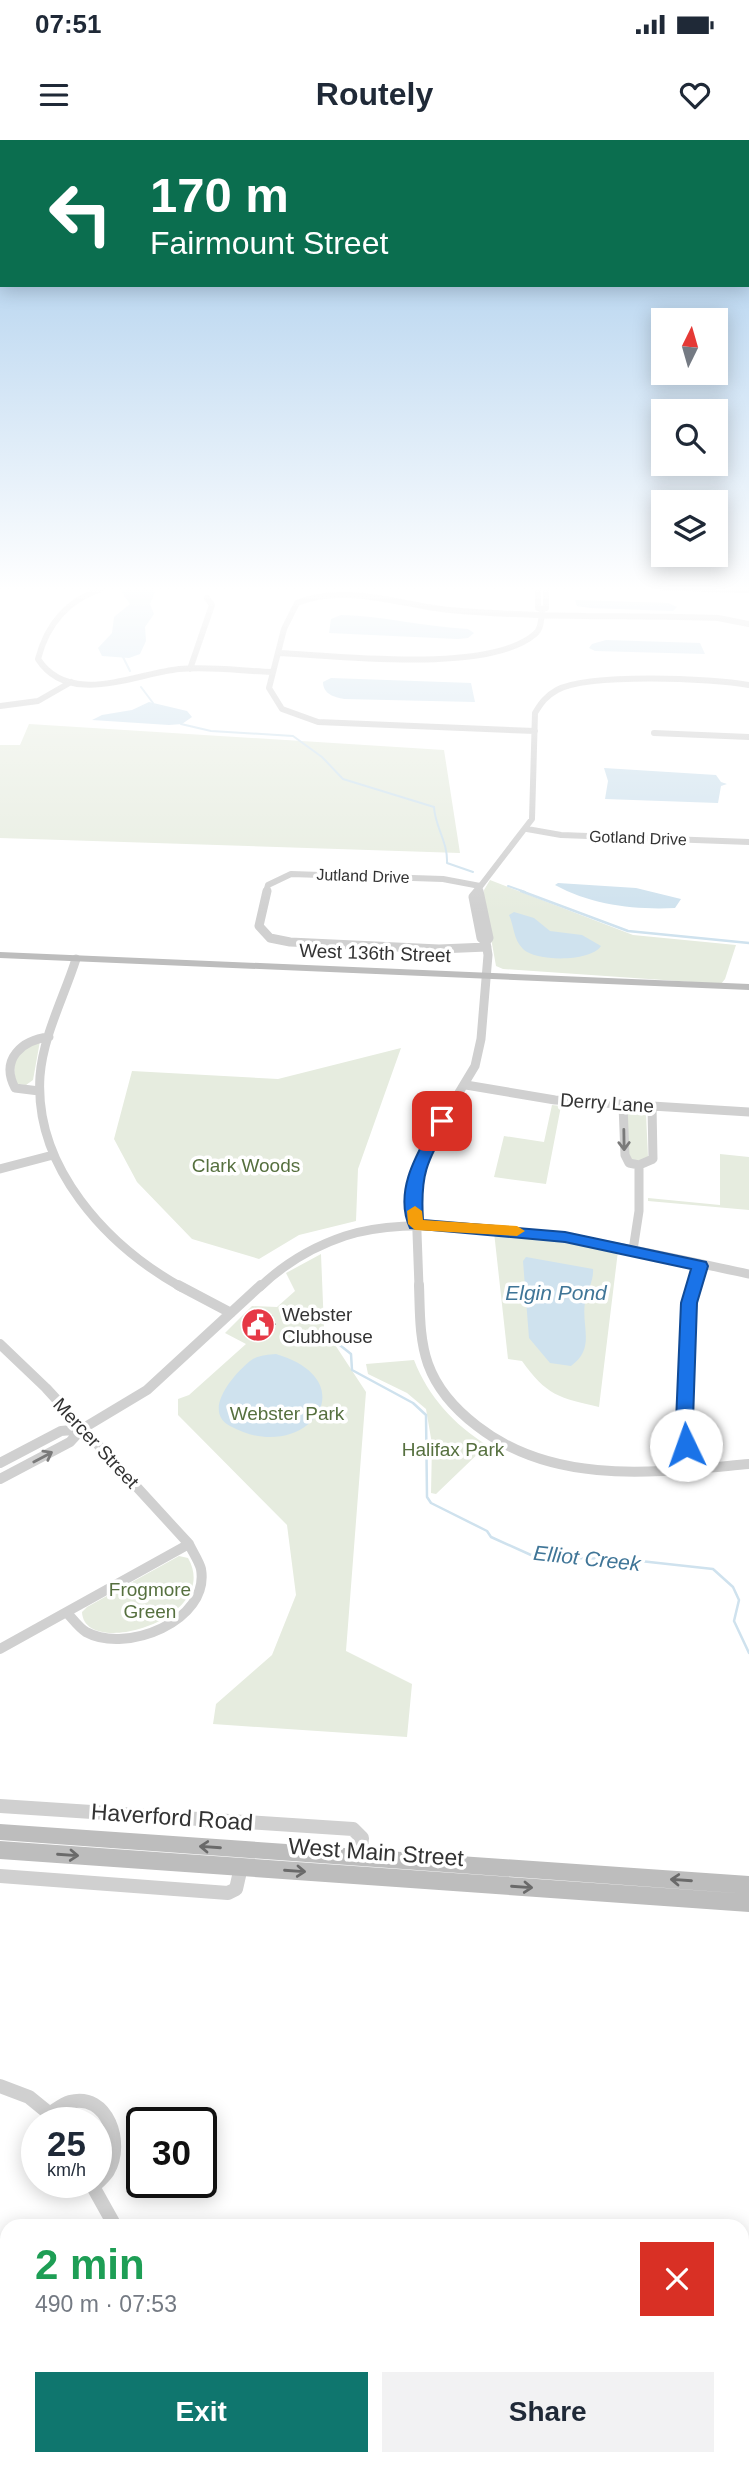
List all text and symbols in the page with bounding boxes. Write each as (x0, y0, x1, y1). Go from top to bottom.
text: 07:51 (35, 9, 102, 39)
icon: menu (35, 76, 73, 114)
text: Routely (316, 76, 433, 112)
icon: heart (676, 76, 714, 114)
icon: left (35, 168, 126, 259)
text: 170 m (150, 168, 289, 222)
text: Fairmount Street (150, 225, 388, 261)
north arrow (651, 308, 728, 385)
map controls (651, 308, 728, 567)
button: search (651, 399, 728, 476)
button: layers (651, 490, 728, 567)
street label: Gotland Drive (589, 828, 687, 848)
street label: Jutland Drive (316, 866, 410, 886)
street label: West 136th Street (299, 940, 452, 966)
street label: Derry Lane (559, 1089, 655, 1117)
pin (412, 1091, 472, 1151)
icon: arrive (423, 1102, 461, 1140)
one-way arrow (617, 1128, 631, 1151)
park label: Clark Woods (192, 1155, 300, 1176)
water label: Elgin Pond (505, 1281, 608, 1304)
place label: Webster Clubhouse (282, 1304, 373, 1347)
public building icon: Webster Clubhouse (239, 1306, 277, 1344)
street label: Mercer Street (49, 1394, 143, 1493)
park label: Webster Park (230, 1403, 345, 1424)
position arrow (649, 1408, 723, 1482)
park label: Halifax Park (402, 1439, 505, 1460)
one-way arrow (32, 1449, 53, 1463)
water label: Elliot Creek (532, 1541, 643, 1575)
park label: Frogmore Green (109, 1579, 191, 1622)
street label: Haverford Road (90, 1798, 254, 1836)
street label: West Main Street (287, 1833, 465, 1871)
one-way arrow (199, 1840, 221, 1853)
one-way arrow (56, 1849, 79, 1862)
one-way arrow (283, 1865, 306, 1878)
one-way arrow (670, 1874, 693, 1887)
one-way arrow (510, 1881, 533, 1894)
speed limit sign: 30 (126, 2107, 217, 2198)
text: 25 (47, 2124, 86, 2163)
text: km/h (47, 2160, 86, 2180)
text: 2 min (35, 2241, 145, 2288)
button: close (640, 2242, 714, 2316)
text: 490 m · 07:53 (35, 2291, 177, 2317)
button: Exit (35, 2372, 368, 2452)
button: Share (382, 2372, 714, 2452)

